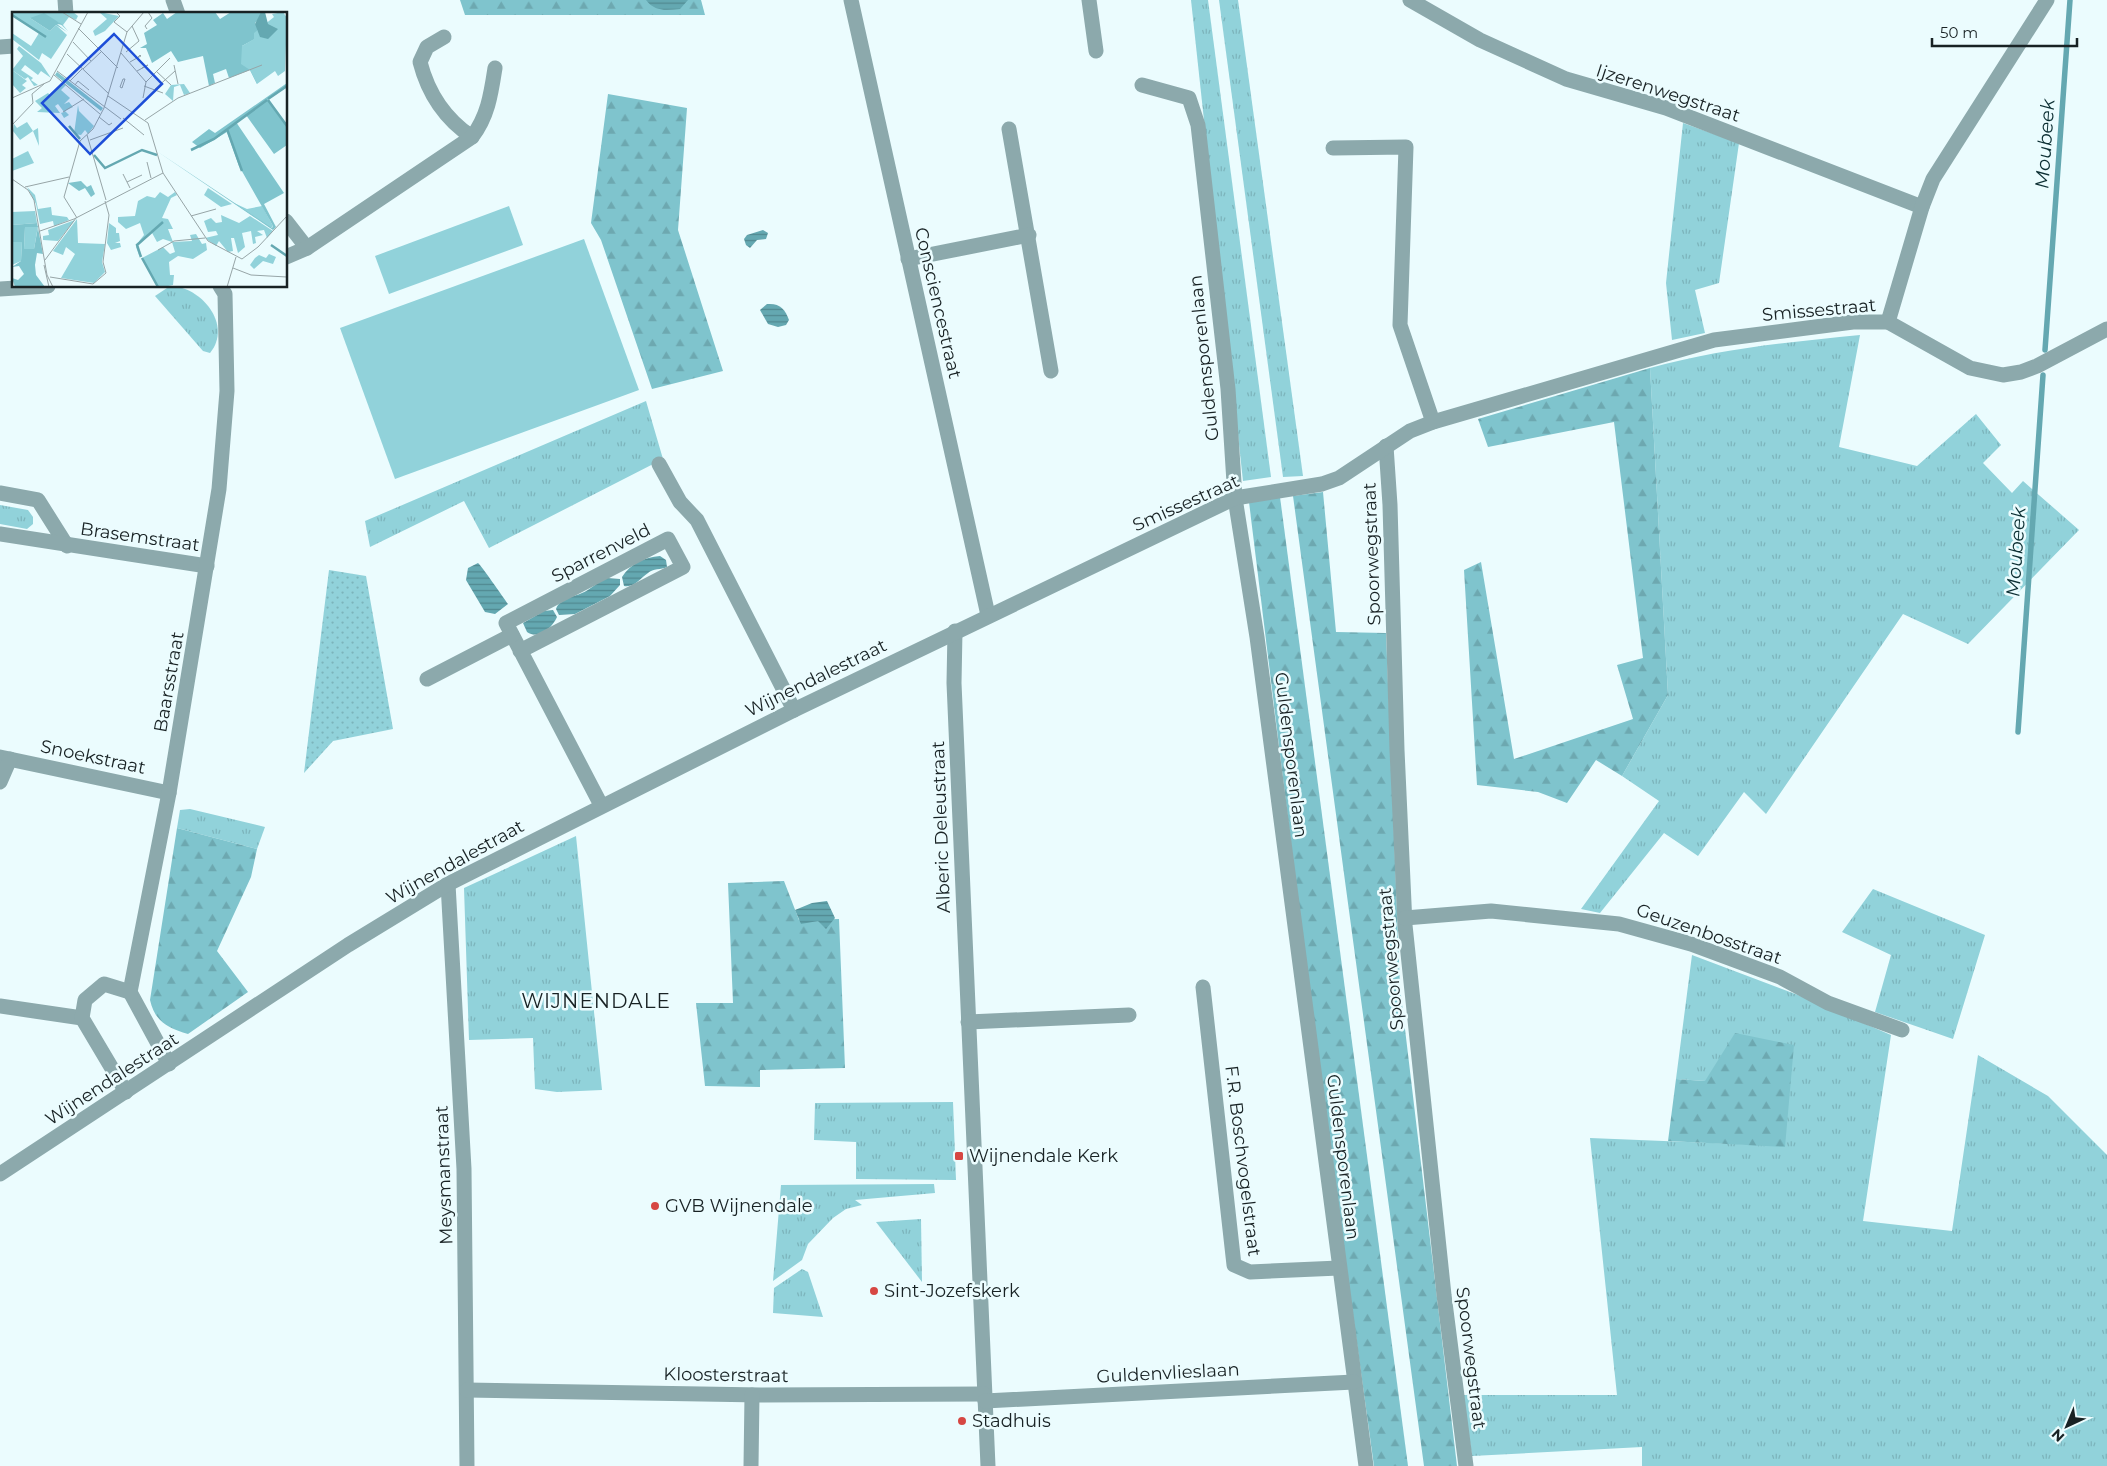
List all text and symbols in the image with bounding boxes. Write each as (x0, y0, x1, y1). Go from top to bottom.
inset map (12, 12, 288, 288)
scale bar (1932, 15, 2077, 47)
text: 50 m (1940, 23, 1978, 42)
street label: Ijzerenwegstraat (1593, 59, 1743, 127)
water label: Moubeek (2030, 98, 2060, 190)
street label: Consciencestraat (910, 225, 966, 381)
street label: Guldensporenlaan (1184, 274, 1224, 442)
street label: Smissestraat (1761, 294, 1877, 326)
street label: Smissestraat (1129, 470, 1243, 536)
street label: Spoorwegstraat (1359, 482, 1385, 626)
water label: Moubeek (2001, 506, 2031, 598)
street label: Brasemstraat (79, 518, 201, 556)
street label: Sparrenveld (548, 519, 654, 587)
street label: Baarsstraat (149, 630, 189, 734)
street label: Wijnendalestraat (742, 634, 890, 722)
street label: Guldensporenlaan (1270, 671, 1312, 839)
street label: Snoekstraat (38, 735, 148, 779)
street label: Alberic Deleustraat (927, 741, 955, 913)
street label: Wijnendalestraat (382, 815, 528, 909)
street label: Spoorwegstraat (1374, 887, 1408, 1031)
street label: Geuzenbosstraat (1633, 899, 1785, 969)
district label: WIJNENDALE (521, 989, 671, 1013)
street label: Wijnendalestraat (41, 1028, 183, 1130)
street label: F.R. Boschvogelstraat (1220, 1064, 1266, 1258)
street label: Guldensporenlaan (1322, 1073, 1364, 1241)
street label: Meysmanstraat (431, 1105, 457, 1245)
place label: Wijnendale Kerk (969, 1145, 1118, 1167)
marker: Wijnendale Kerk (953, 1150, 965, 1162)
place label: GVB Wijnendale (665, 1195, 813, 1217)
marker: GVB Wijnendale (649, 1200, 661, 1212)
place label: Sint-Jozefskerk (884, 1280, 1020, 1302)
marker: Sint-Jozefskerk (868, 1285, 880, 1297)
street label: Spoorwegstraat (1451, 1286, 1491, 1430)
street label: Guldenvlieslaan (1096, 1358, 1240, 1388)
street label: Kloosterstraat (663, 1363, 789, 1387)
north arrow (2042, 1401, 2092, 1451)
place label: Stadhuis (972, 1410, 1051, 1432)
marker: Stadhuis (956, 1415, 968, 1427)
text: N (2048, 1425, 2068, 1446)

